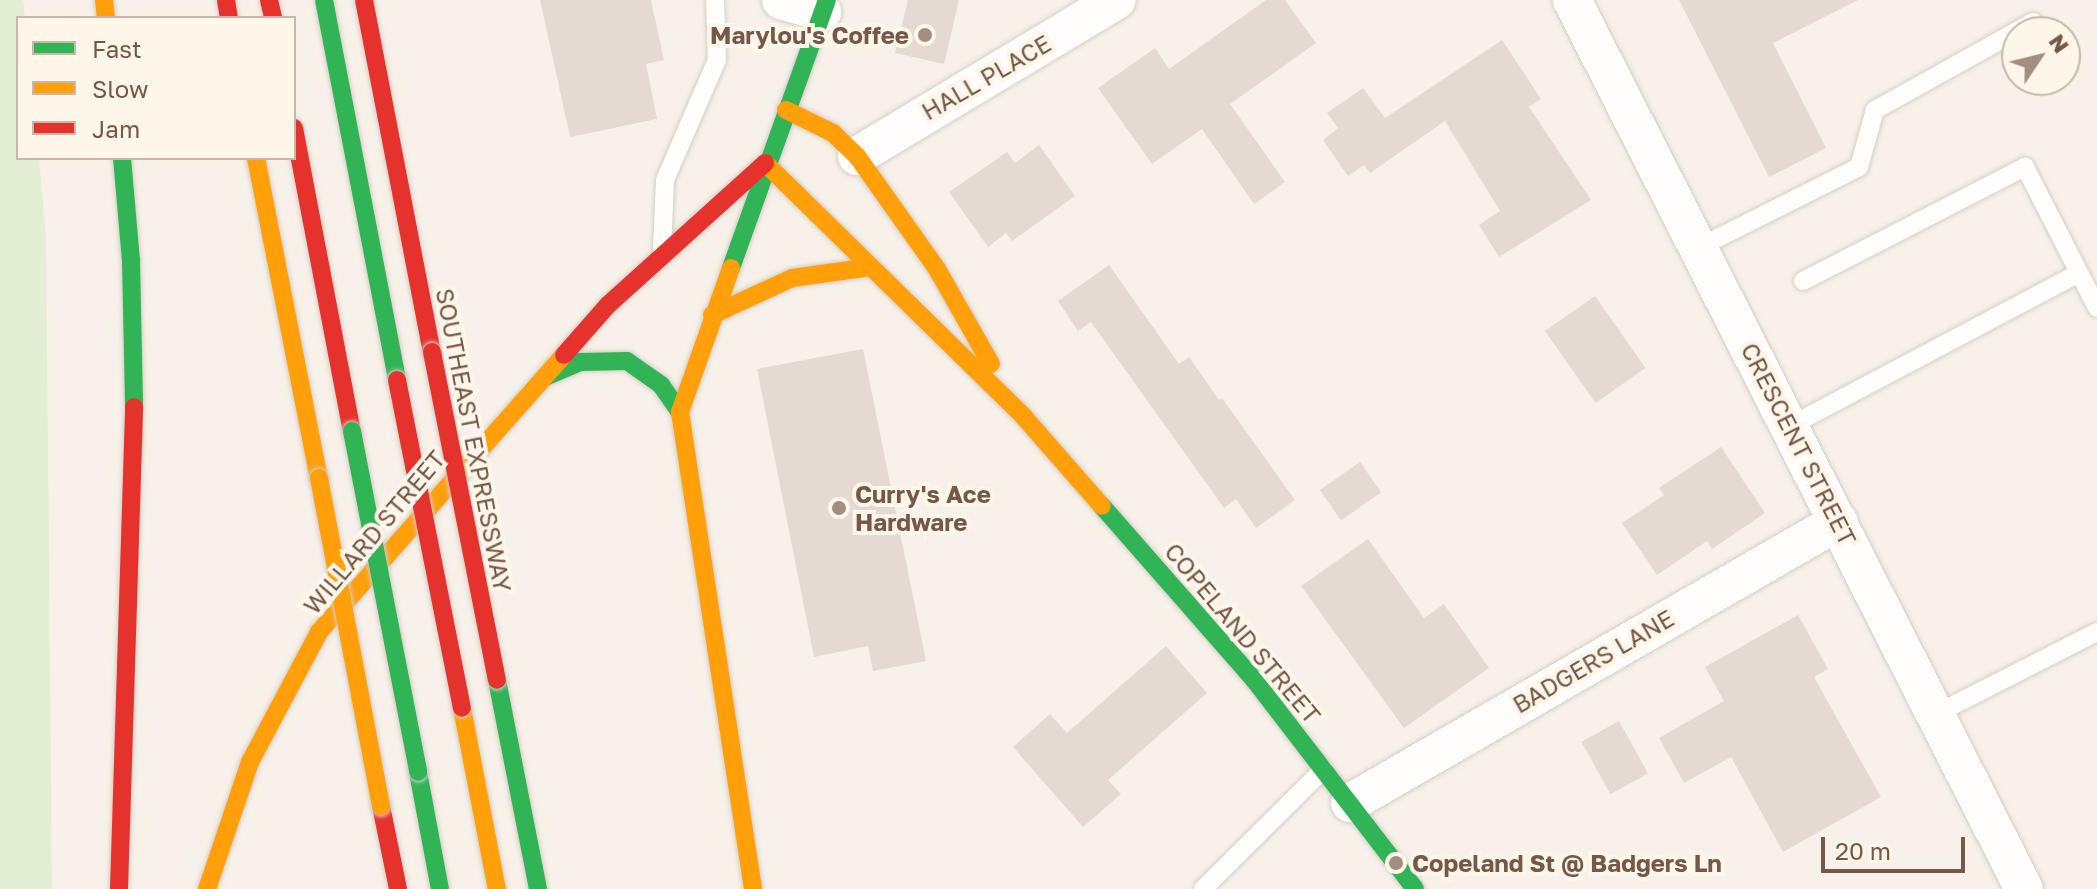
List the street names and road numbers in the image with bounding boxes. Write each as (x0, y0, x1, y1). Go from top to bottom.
street label: HALL PLACE (916, 28, 1056, 126)
street label: SOUTHEAST EXPRESSWAY (430, 286, 518, 594)
street label: CRESCENT STREET (1735, 338, 1863, 550)
street label: WILLARD STREET (297, 444, 451, 620)
street label: COPELAND STREET (1159, 537, 1327, 729)
street label: BADGERS LANE (1507, 603, 1679, 719)

